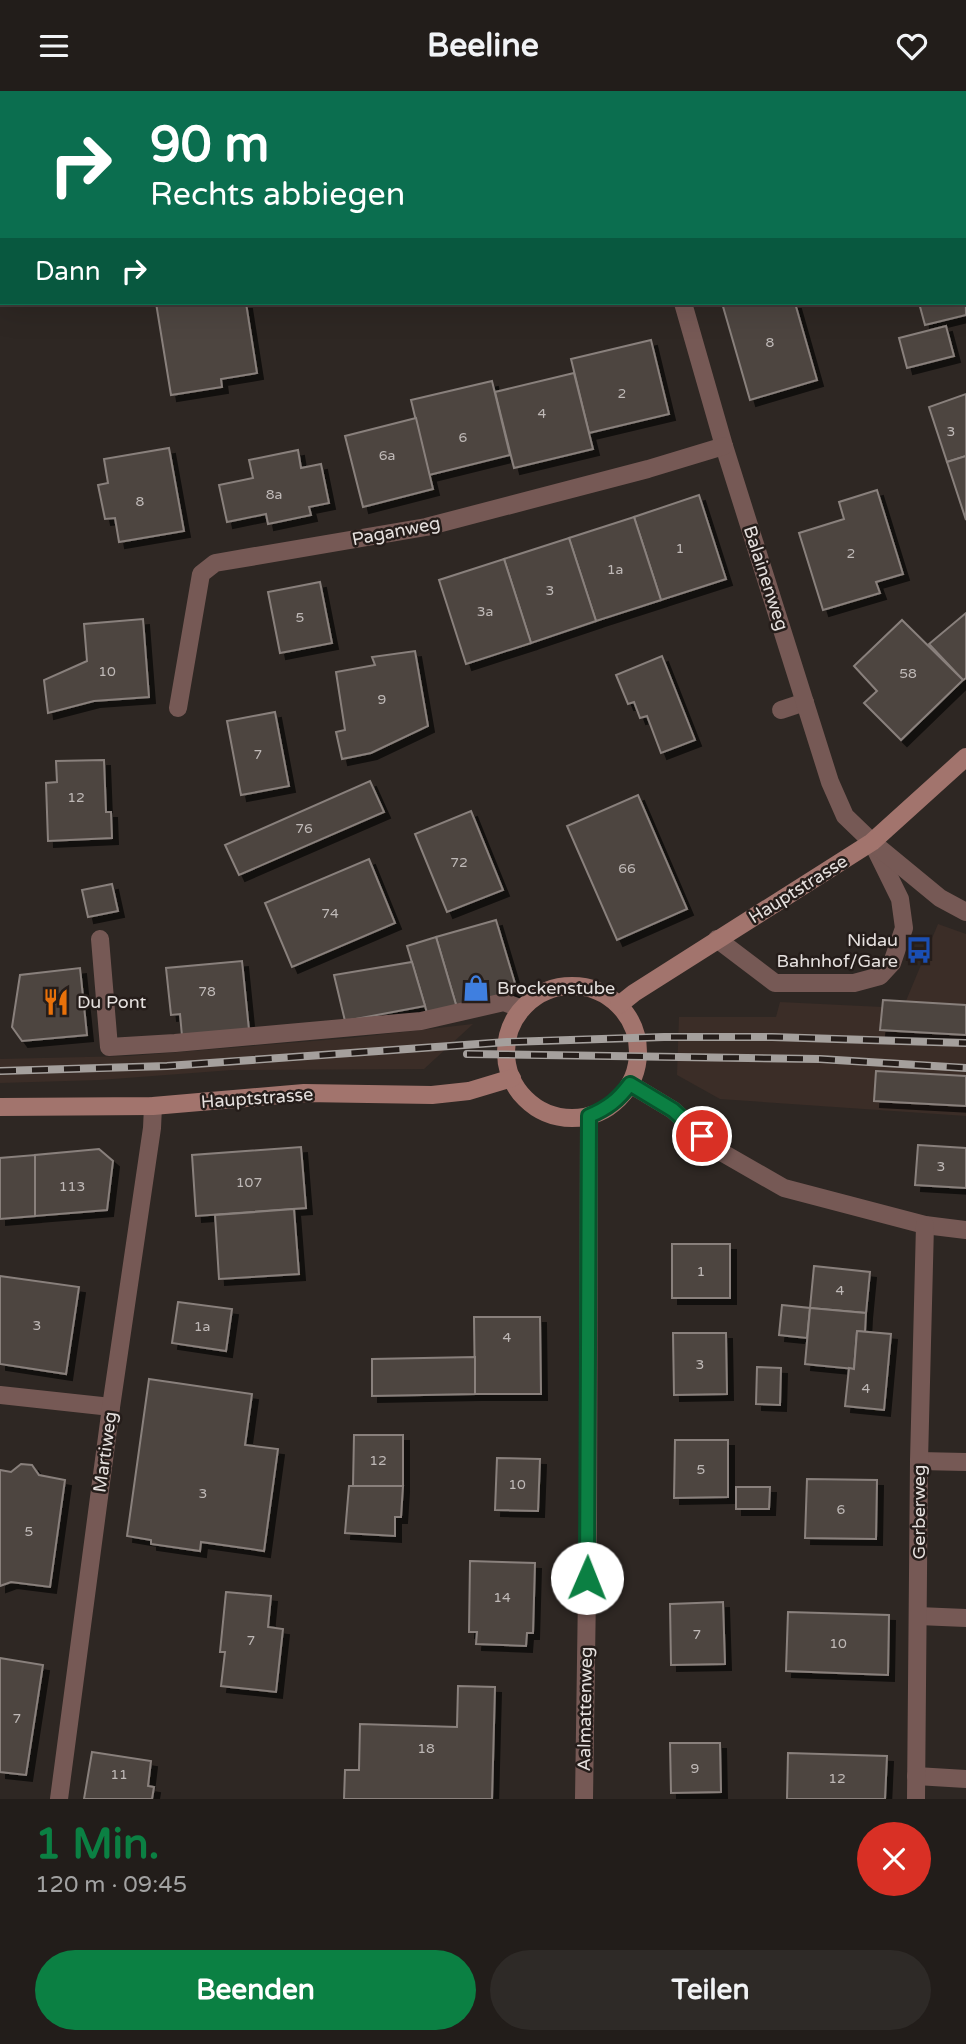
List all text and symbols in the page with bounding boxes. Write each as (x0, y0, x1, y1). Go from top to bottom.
icon: menu (35, 27, 73, 65)
text: Beeline (427, 27, 539, 65)
icon: heart (893, 27, 931, 65)
text: 90 m (150, 116, 269, 175)
icon: right (35, 119, 126, 210)
text: Rechts abbiegen (150, 176, 405, 214)
icon: right (115, 252, 153, 290)
text: Dann (35, 256, 101, 287)
house number: 8 (766, 334, 775, 351)
house number: 2 (618, 385, 626, 402)
house number: 4 (538, 405, 547, 422)
house number: 3 (947, 423, 955, 440)
house number: 6 (459, 429, 468, 446)
house number: 6a (379, 447, 395, 464)
house number: 8a (266, 486, 282, 503)
house number: 8 (136, 493, 145, 510)
street label: Paganweg (350, 512, 442, 550)
street label: Balainenweg (739, 523, 793, 633)
house number: 1 (676, 540, 684, 557)
house number: 2 (847, 545, 855, 562)
house number: 1a (607, 561, 623, 578)
house number: 3 (546, 582, 554, 599)
house number: 3a (477, 603, 493, 620)
house number: 5 (296, 609, 304, 626)
house number: 10 (98, 663, 116, 680)
house number: 58 (899, 665, 917, 682)
house number: 9 (378, 691, 386, 708)
house number: 7 (254, 746, 262, 763)
house number: 12 (67, 789, 85, 806)
house number: 76 (295, 820, 313, 837)
street label: Hauptstrasse (744, 850, 852, 928)
house number: 72 (450, 854, 468, 871)
house number: 66 (618, 860, 636, 877)
house number: 74 (321, 905, 339, 922)
place label: Nidau Bahnhof/Gare (777, 929, 898, 972)
bus stop icon: Nidau Bahnhof/Gare (904, 935, 934, 965)
shop icon: Brockenstube (461, 973, 491, 1003)
place label: Brockenstube (497, 977, 615, 999)
house number: 78 (198, 983, 216, 1000)
restaurant icon: Du Pont (41, 987, 71, 1017)
place label: Du Pont (77, 991, 147, 1013)
street label: Hauptstrasse (200, 1083, 314, 1113)
pin (672, 1106, 732, 1166)
icon: arrive (683, 1117, 721, 1155)
house number: 3 (937, 1158, 945, 1175)
house number: 107 (236, 1174, 262, 1191)
house number: 113 (59, 1178, 85, 1195)
house number: 1 (697, 1263, 705, 1280)
house number: 4 (836, 1282, 845, 1299)
house number: 3 (33, 1317, 41, 1334)
house number: 1a (194, 1318, 210, 1335)
house number: 4 (503, 1329, 512, 1346)
house number: 3 (696, 1356, 704, 1373)
house number: 4 (862, 1380, 871, 1397)
street label: Martiweg (88, 1410, 122, 1494)
house number: 12 (369, 1452, 387, 1469)
house number: 5 (697, 1461, 705, 1478)
street label: Gerberweg (908, 1465, 930, 1559)
house number: 10 (508, 1476, 526, 1493)
house number: 3 (199, 1485, 207, 1502)
house number: 6 (837, 1501, 846, 1518)
house number: 5 (25, 1523, 33, 1540)
position arrow (550, 1541, 624, 1615)
house number: 14 (493, 1589, 511, 1606)
house number: 7 (693, 1626, 701, 1643)
house number: 7 (247, 1632, 255, 1649)
house number: 10 (829, 1635, 847, 1652)
street label: Aalmattenweg (573, 1646, 597, 1772)
house number: 7 (13, 1710, 21, 1727)
house number: 18 (417, 1740, 435, 1757)
house number: 9 (691, 1760, 699, 1777)
house number: 11 (110, 1766, 128, 1783)
house number: 12 (828, 1770, 846, 1787)
text: 1 Min. (35, 1819, 159, 1870)
button: close (857, 1822, 931, 1896)
text: 120 m · 09:45 (35, 1871, 187, 1899)
button: Beenden (35, 1950, 476, 2030)
button: Teilen (490, 1950, 931, 2030)

